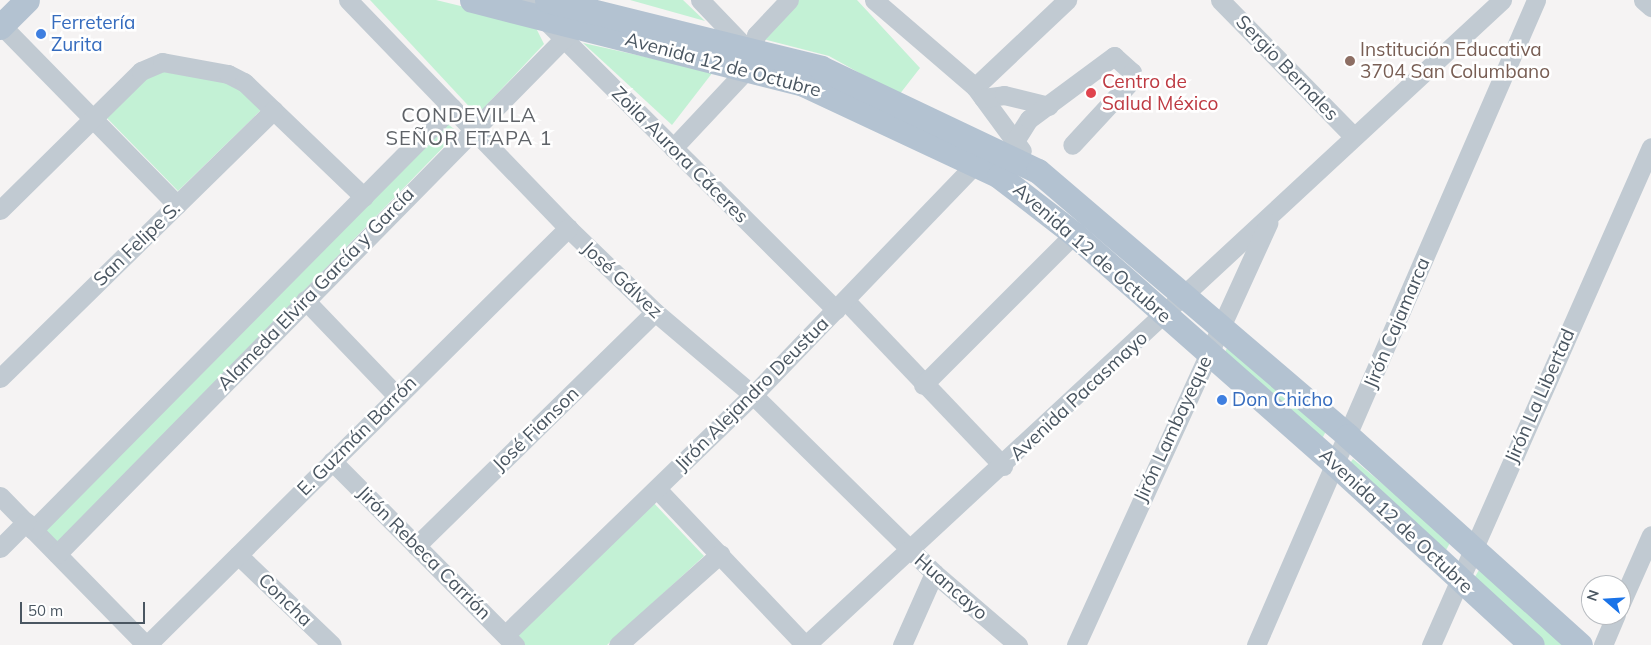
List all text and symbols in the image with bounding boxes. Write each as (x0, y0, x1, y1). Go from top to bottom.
street label: Sergio Bernales (1231, 11, 1343, 125)
place label: Ferretería Zurita (51, 12, 135, 56)
marker: Ferretería Zurita (35, 28, 47, 40)
street label: Avenida 12 de Octubre (623, 28, 823, 102)
place label: Institución Educativa 3704 San Columbano (1360, 39, 1550, 83)
marker: Institución Educativa 3704 San Columbano (1344, 55, 1356, 67)
place label: Centro de Salud México (1102, 71, 1218, 115)
street label: Zoila Aurora Cáceres (607, 82, 753, 228)
marker: Centro de Salud México (1084, 86, 1098, 100)
district label: CONDEVILLA SEÑOR ETAPA 1 (384, 102, 554, 149)
street label: Avenida 12 de Octubre (1008, 178, 1176, 328)
street label: Alameda Elvira García y García (213, 183, 419, 395)
street label: San Felipe S. (89, 197, 185, 291)
street label: José Gálvez (577, 237, 667, 323)
street label: Jirón Cajamarca (1359, 254, 1435, 392)
street label: Jirón Alejandro Deustua (670, 312, 834, 476)
street label: Jirón La Libertad (1500, 325, 1580, 467)
street label: Avenida Pacasmayo (1006, 326, 1152, 466)
street label: Jirón Lambayeque (1129, 352, 1217, 506)
street label: E. Guzmán Barrón (293, 372, 421, 500)
street label: José Fianson (488, 382, 584, 476)
place label: Don Chicho (1232, 389, 1333, 411)
marker: Don Chicho (1216, 394, 1228, 406)
street label: Avenida 12 de Octubre (1314, 444, 1478, 598)
street label: Jirón Rebeca Carrión (352, 481, 496, 625)
street label: Huancayo (910, 549, 992, 625)
street label: Concha (253, 569, 317, 631)
north arrow (1581, 575, 1631, 625)
text: N (1583, 588, 1603, 603)
scale bar (22, 592, 148, 624)
text: 50 m (28, 601, 63, 620)

